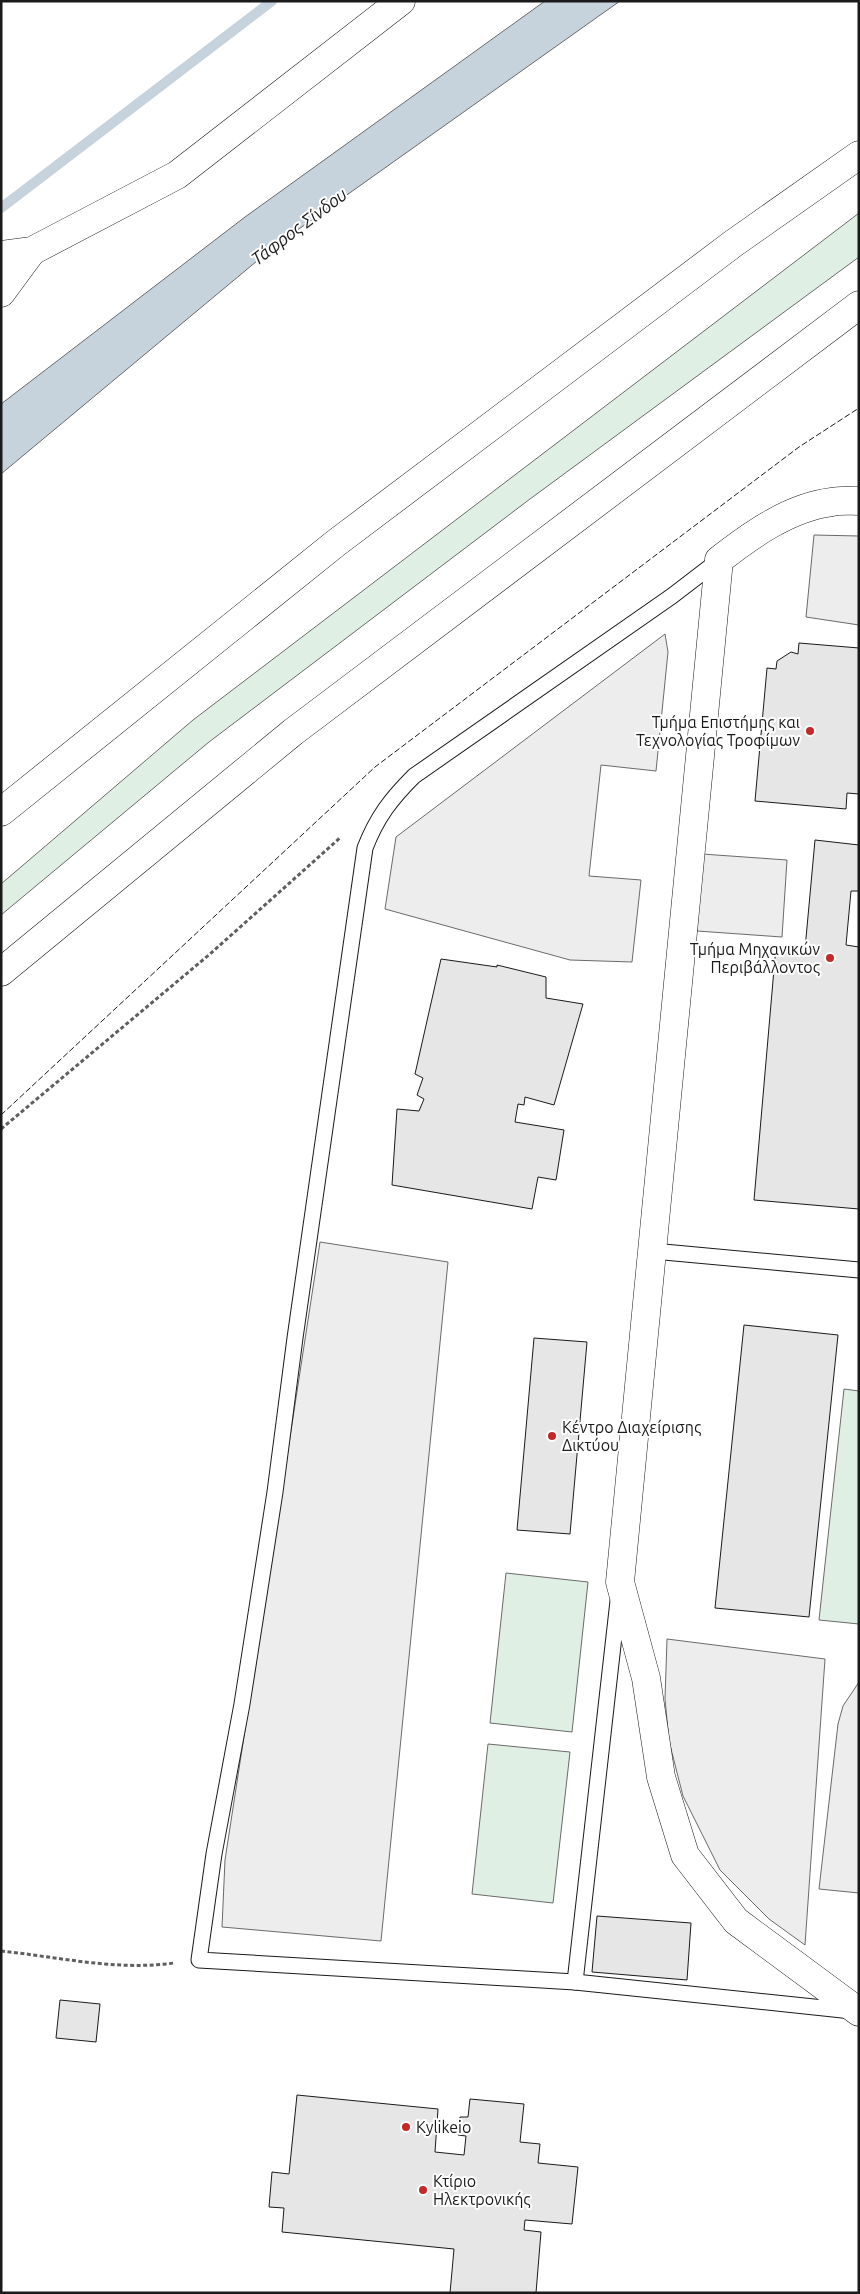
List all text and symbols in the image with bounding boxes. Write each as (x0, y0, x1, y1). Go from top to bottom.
water label: Τάφρος Σίνδου (247, 183, 351, 269)
place label: Τμήμα Επιστήμης και Τεχνολογίας Τροφίμων (636, 713, 800, 750)
marker: Τμήμα Επιστήμης και Τεχνολογίας Τροφίμων (804, 725, 816, 737)
place label: Τμήμα Μηχανικών Περιβάλλοντος (690, 940, 820, 977)
marker: Τμήμα Μηχανικών Περιβάλλοντος (824, 952, 836, 964)
place label: Κέντρο Διαχείρισης Δικτύου (562, 1418, 701, 1454)
marker: Κέντρο Διαχείρισης Δικτύου (546, 1430, 558, 1442)
place label: Kylikeio (416, 2118, 471, 2136)
marker: Kylikeio (400, 2121, 412, 2133)
place label: Κτίριο Ηλεκτρονικής (433, 2172, 531, 2209)
marker: Κτίριο Ηλεκτρονικής (417, 2184, 429, 2196)

